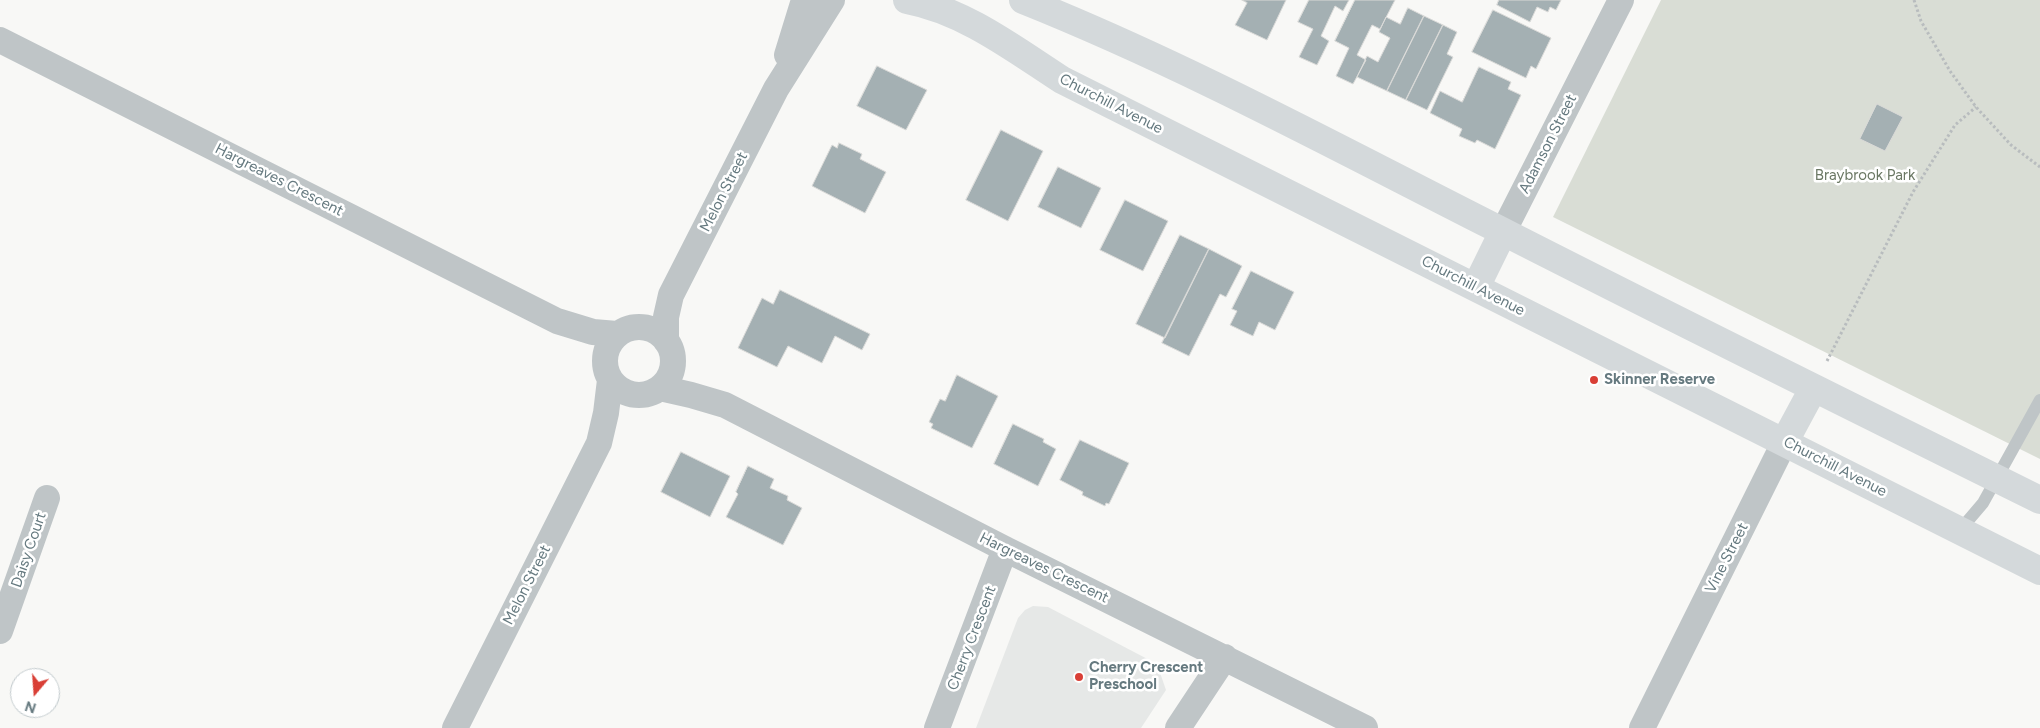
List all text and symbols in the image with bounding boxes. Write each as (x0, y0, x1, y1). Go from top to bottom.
street label: Churchill Avenue (1056, 70, 1166, 138)
street label: Adamson Street (1515, 91, 1581, 197)
street label: Hargreaves Crescent (212, 140, 346, 220)
street label: Melon Street (696, 149, 752, 235)
park label: Braybrook Park (1815, 167, 1915, 185)
street label: Churchill Avenue (1418, 252, 1528, 320)
place label: Skinner Reserve (1604, 371, 1715, 389)
marker: Skinner Reserve (1588, 374, 1600, 386)
street label: Churchill Avenue (1780, 433, 1890, 501)
street label: Daisy Court (8, 510, 50, 590)
street label: Vine Street (1702, 520, 1752, 596)
street label: Hargreaves Crescent (976, 529, 1112, 607)
street label: Melon Street (499, 542, 555, 628)
street label: Cherry Crescent (944, 583, 1000, 693)
place label: Cherry Crescent Preschool (1089, 659, 1203, 694)
north arrow (10, 668, 60, 718)
marker: Cherry Crescent Preschool (1073, 671, 1085, 683)
text: N (23, 697, 38, 717)

